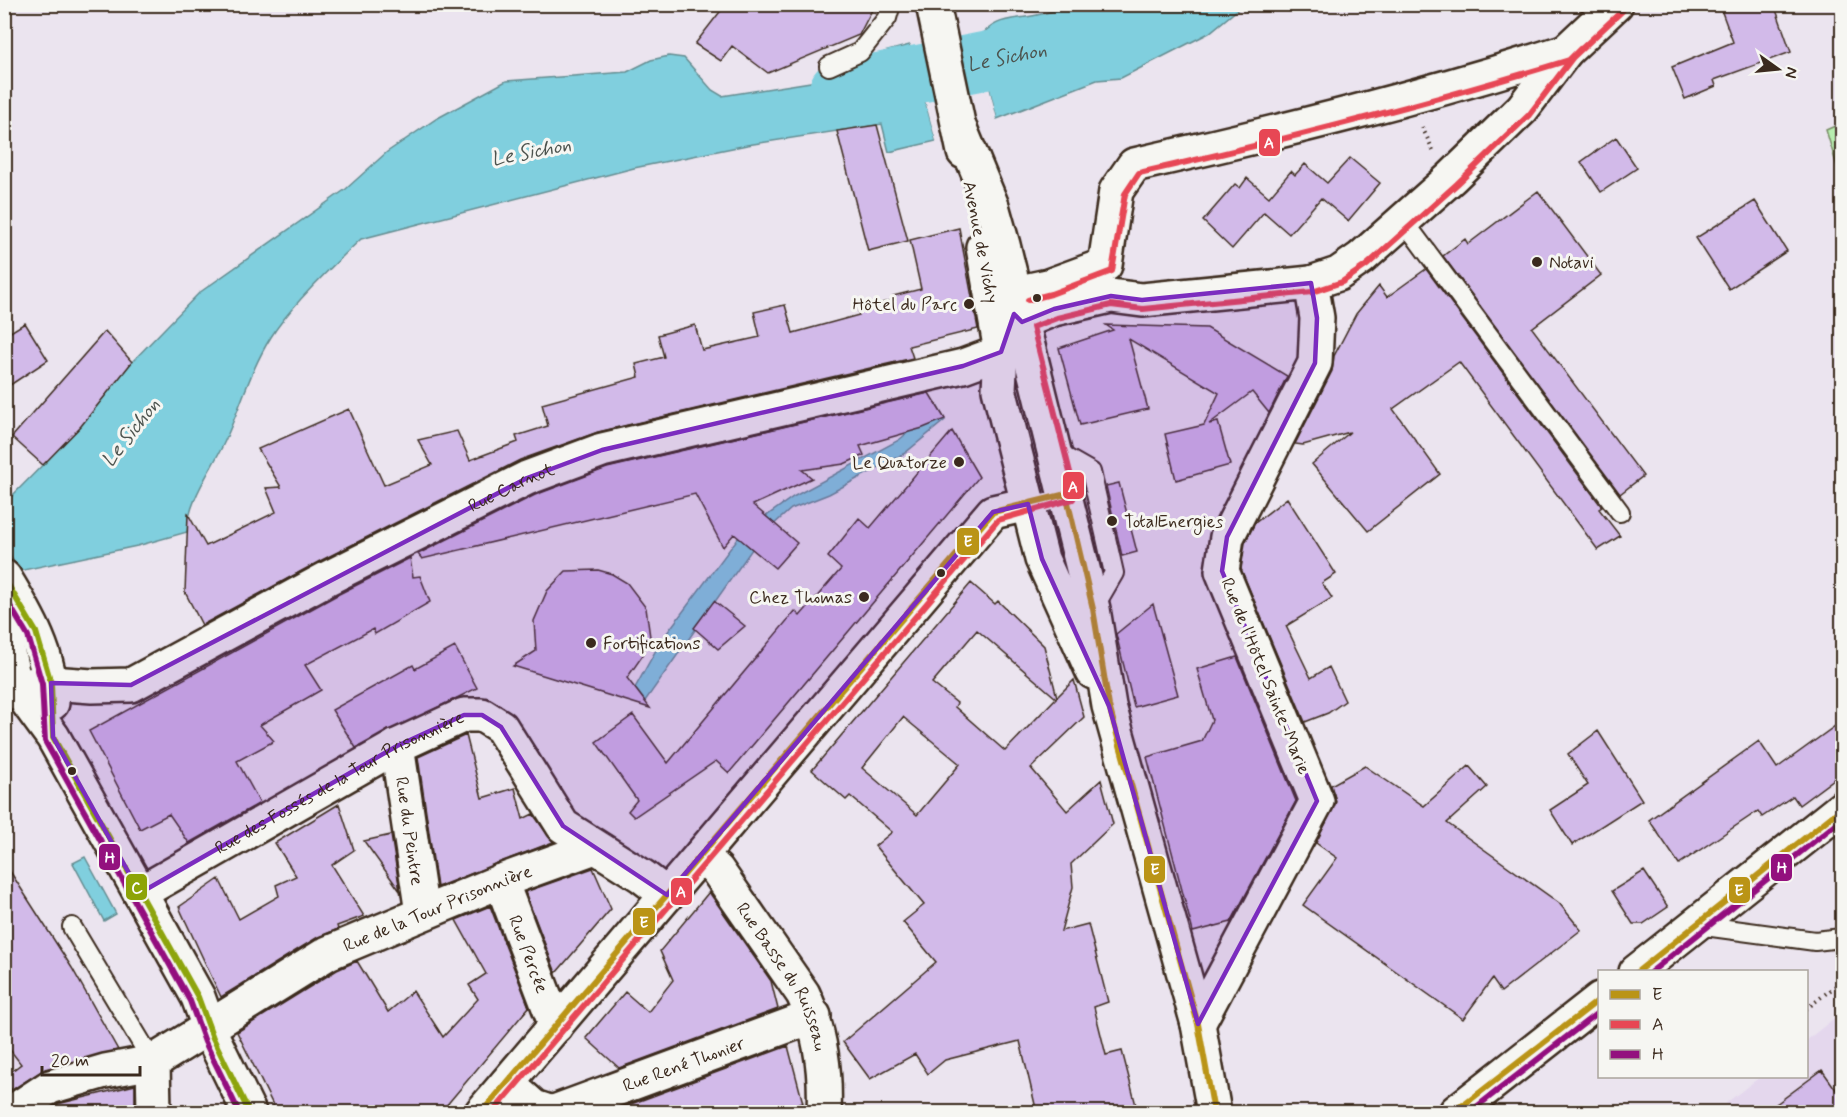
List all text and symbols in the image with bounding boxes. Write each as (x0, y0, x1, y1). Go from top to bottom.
water label: Le Sichon (965, 37, 1049, 79)
north arrow (1748, 39, 1808, 99)
text: N (1780, 65, 1803, 80)
line badge: A (1258, 128, 1281, 157)
water label: Le Sichon (489, 132, 573, 173)
text: A (1264, 133, 1274, 154)
street label: Avenue de Vichy (956, 179, 1004, 305)
place label: Notavi (1549, 251, 1594, 275)
marker: Notavi (1530, 255, 1544, 269)
unlabelled marker (1031, 292, 1043, 304)
place label: Hôtel du Parc (853, 293, 957, 317)
marker: Hôtel du Parc (962, 297, 976, 311)
water label: Le Sichon (96, 393, 167, 473)
place label: Le Quatorze (852, 451, 947, 475)
marker: Le Quatorze (952, 455, 966, 469)
street label: Rue Carnot (464, 458, 558, 519)
line badge: A (1062, 471, 1085, 500)
text: A (1068, 477, 1078, 498)
place label: TotalEnergies (1124, 510, 1223, 535)
marker: TotalEnergies (1105, 514, 1119, 528)
line badge: E (956, 527, 980, 556)
text: E (963, 532, 973, 553)
unlabelled marker (935, 567, 947, 579)
street label: Rue de l'Hôtel Sainte-Marie (1215, 574, 1316, 778)
place label: Chez Thomas (749, 586, 852, 610)
marker: Chez Thomas (857, 590, 871, 604)
place label: Fortifications (603, 632, 701, 656)
marker: Fortifications (584, 636, 598, 650)
street label: Rue des Fossés de la Tour Prisonnière (211, 706, 468, 861)
unlabelled marker (66, 765, 78, 777)
street label: Rue du Peintre (389, 775, 429, 887)
line badge: H (98, 843, 121, 871)
text: H (105, 848, 116, 869)
line badge: H (1770, 853, 1793, 882)
line badge: E (1143, 855, 1166, 884)
text: H (1777, 858, 1788, 879)
street label: Rue de la Tour Prisonnière (340, 860, 536, 958)
text: E (1150, 860, 1160, 881)
line badge: C (125, 873, 148, 901)
line badge: E (1728, 876, 1751, 904)
line badge: A (670, 877, 693, 906)
text: C (131, 878, 143, 899)
text: E (1734, 881, 1744, 902)
text: A (676, 882, 686, 903)
street label: Rue Basse du Ruisseau (730, 898, 832, 1053)
line badge: E (632, 907, 656, 936)
street label: Rue Percée (502, 912, 553, 997)
text: E (639, 913, 649, 934)
legend (1598, 970, 1808, 1078)
text: E (1652, 983, 1663, 1007)
text: A (1652, 1013, 1664, 1037)
street label: Rue René Thonier (620, 1032, 749, 1099)
scale bar (42, 1039, 140, 1077)
text: H (1652, 1043, 1664, 1067)
text: 20 m (51, 1049, 89, 1073)

